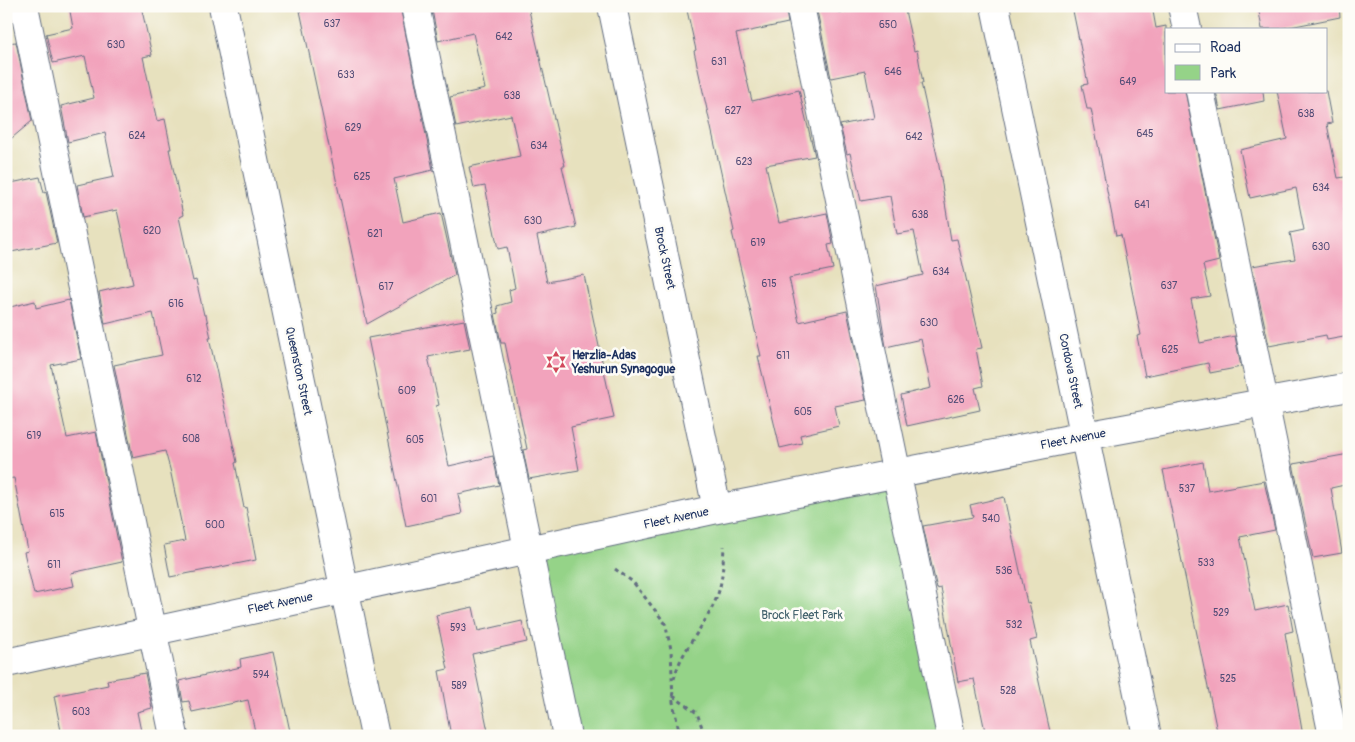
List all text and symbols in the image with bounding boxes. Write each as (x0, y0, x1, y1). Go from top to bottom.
house number: 637 (324, 18, 341, 30)
house number: 650 (879, 19, 897, 31)
legend (1165, 28, 1328, 92)
house number: 642 (495, 31, 513, 43)
text: Road (1210, 38, 1241, 57)
house number: 630 (107, 39, 125, 51)
house number: 631 (711, 56, 727, 68)
text: Park (1210, 64, 1237, 83)
house number: 646 (884, 66, 902, 78)
house number: 633 (338, 69, 355, 81)
house number: 649 (1120, 76, 1136, 88)
house number: 638 (504, 90, 520, 102)
house number: 627 (725, 105, 742, 117)
house number: 638 (1298, 108, 1314, 120)
house number: 629 (345, 122, 361, 134)
house number: 645 (1136, 128, 1154, 140)
house number: 624 (128, 130, 146, 142)
house number: 642 (905, 131, 923, 143)
house number: 634 (530, 140, 548, 152)
house number: 623 (736, 156, 753, 168)
house number: 625 (354, 171, 370, 183)
house number: 634 (1312, 182, 1330, 194)
house number: 641 (1134, 199, 1150, 211)
house number: 638 (912, 209, 928, 221)
house number: 630 (524, 215, 542, 227)
house number: 620 (143, 225, 161, 237)
street label: Brock Street (651, 225, 678, 291)
house number: 621 (367, 228, 383, 240)
house number: 619 (751, 237, 765, 249)
house number: 630 (1312, 241, 1330, 253)
house number: 634 (932, 266, 950, 278)
house number: 615 (761, 278, 777, 290)
house number: 637 (1161, 280, 1178, 292)
house number: 617 (378, 281, 394, 293)
house number: 616 (168, 298, 184, 310)
house number: 630 (920, 317, 938, 329)
street label: Queenston Street (282, 326, 315, 417)
street label: Cordova Street (1055, 332, 1086, 410)
house number: 625 (1162, 344, 1178, 356)
place label: Herzlia-Adas Yeshurun Synagogue (571, 348, 676, 377)
synagogue icon: Herzlia-Adas Yeshurun Synagogue (543, 349, 569, 375)
house number: 611 (776, 350, 790, 362)
house number: 612 (186, 373, 202, 385)
house number: 609 (398, 385, 416, 397)
house number: 626 (947, 394, 965, 406)
house number: 605 (794, 406, 812, 418)
street label: Fleet Avenue (1039, 426, 1107, 453)
house number: 619 (27, 430, 41, 442)
house number: 608 (182, 433, 200, 445)
house number: 605 (406, 434, 424, 446)
house number: 537 (1179, 483, 1196, 495)
house number: 601 (421, 493, 437, 505)
street label: Fleet Avenue (642, 504, 710, 533)
house number: 615 (49, 508, 65, 520)
house number: 540 (982, 513, 1000, 525)
house number: 600 (205, 519, 225, 531)
house number: 533 (1198, 557, 1215, 569)
house number: 611 (47, 559, 61, 571)
house number: 536 (996, 565, 1013, 577)
street label: Fleet Avenue (246, 589, 314, 618)
house number: 529 (1213, 607, 1229, 619)
park label: Brock Fleet Park (761, 608, 843, 623)
house number: 532 (1006, 619, 1023, 631)
house number: 593 (450, 622, 466, 634)
house number: 594 (253, 669, 269, 681)
house number: 525 (1220, 673, 1236, 685)
house number: 589 (451, 680, 467, 692)
house number: 528 (1000, 685, 1016, 697)
house number: 603 (72, 706, 91, 718)

